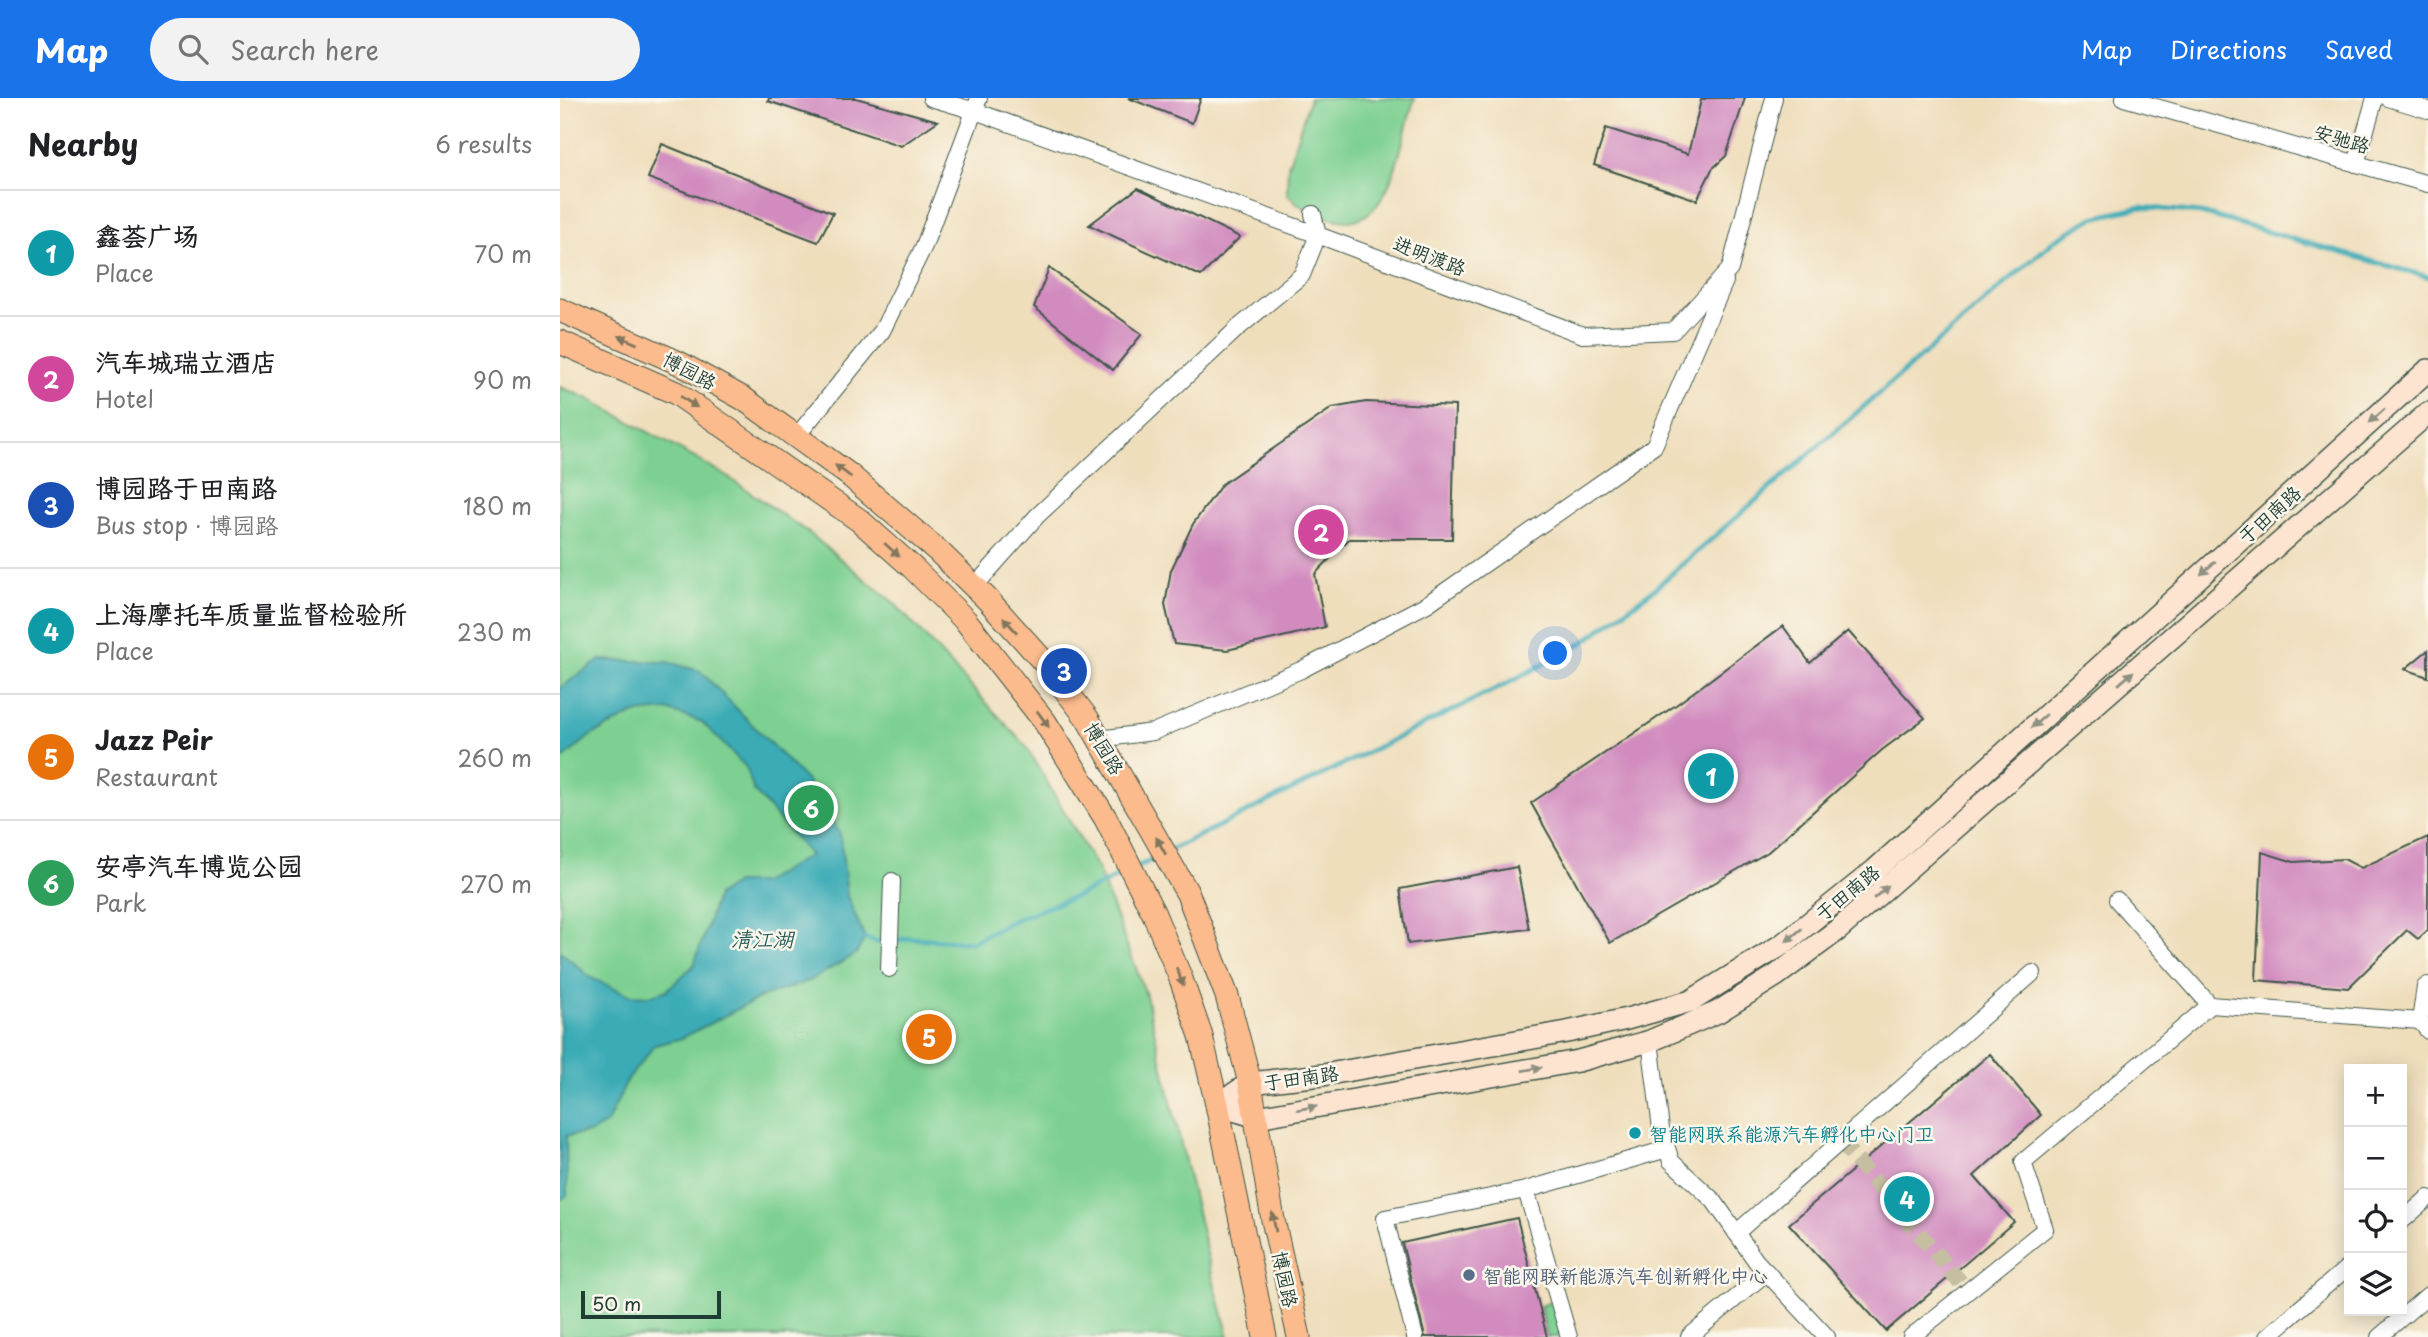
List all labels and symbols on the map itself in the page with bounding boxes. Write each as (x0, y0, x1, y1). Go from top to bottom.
street label: 安驰路 (2311, 117, 2373, 159)
street label: 进明渡路 (1389, 228, 1471, 282)
one-way arrow (618, 334, 639, 345)
street label: 博园路 (658, 344, 722, 396)
one-way arrow (679, 395, 698, 408)
one-way arrow (2368, 408, 2386, 424)
one-way arrow (834, 464, 852, 478)
street label: 于田南路 (2231, 478, 2307, 550)
pin: 2 (1298, 506, 1344, 558)
one-way arrow (883, 542, 901, 558)
one-way arrow (2200, 560, 2217, 576)
one-way arrow (1002, 616, 1018, 634)
your location (1538, 636, 1572, 670)
pin: 3 (1041, 645, 1087, 697)
one-way arrow (2117, 670, 2134, 686)
one-way arrow (1036, 710, 1050, 728)
one-way arrow (2030, 713, 2048, 729)
street label: 博园路 (1078, 716, 1132, 780)
pin: 1 (1688, 750, 1734, 802)
pin: 6 (788, 782, 834, 834)
one-way arrow (1156, 836, 1168, 856)
street label: 于田南路 (1809, 857, 1885, 927)
one-way arrow (1873, 885, 1890, 900)
water label: 清江湖 (731, 922, 795, 954)
one-way arrow (1786, 927, 1804, 942)
one-way arrow (1175, 966, 1186, 987)
pin: 5 (906, 1011, 952, 1063)
street label: 于田南路 (1261, 1058, 1341, 1096)
one-way arrow (1521, 1063, 1543, 1074)
one-way arrow (1296, 1102, 1318, 1113)
place label: 智能网联系能源汽车孵化中心门卫 (1649, 1119, 1934, 1147)
marker: 智能网联系能源汽车孵化中心门卫 (1627, 1125, 1643, 1141)
pin: 4 (1884, 1173, 1930, 1225)
one-way arrow (1269, 1211, 1280, 1233)
street label: 博园路 (1266, 1248, 1306, 1310)
place label: 智能网联新能源汽车创新孵化中心 (1483, 1261, 1768, 1289)
marker: 智能网联新能源汽车创新孵化中心 (1461, 1267, 1477, 1283)
scale bar (581, 1288, 721, 1320)

